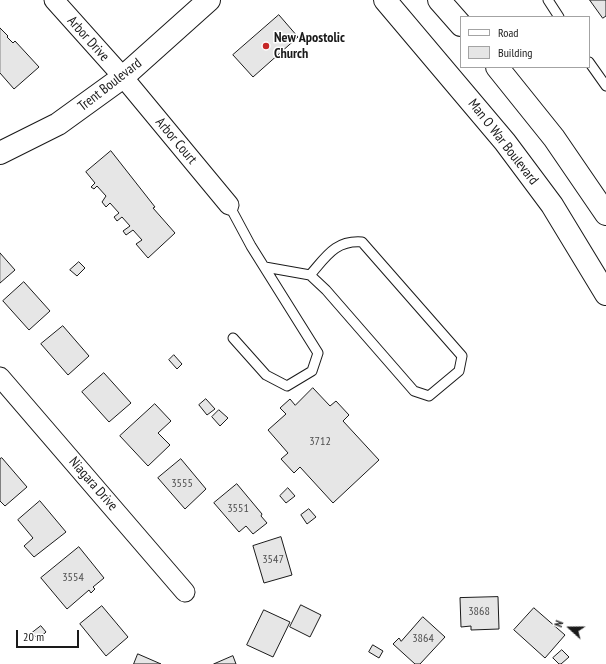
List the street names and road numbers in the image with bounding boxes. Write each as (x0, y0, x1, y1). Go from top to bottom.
street label: Arbor Drive (63, 13, 113, 65)
street label: Trent Boulevard (75, 55, 145, 115)
street label: Man O War Boulevard (464, 96, 542, 188)
street label: Arbor Court (152, 114, 200, 168)
street label: Niagara Drive (65, 454, 121, 514)

